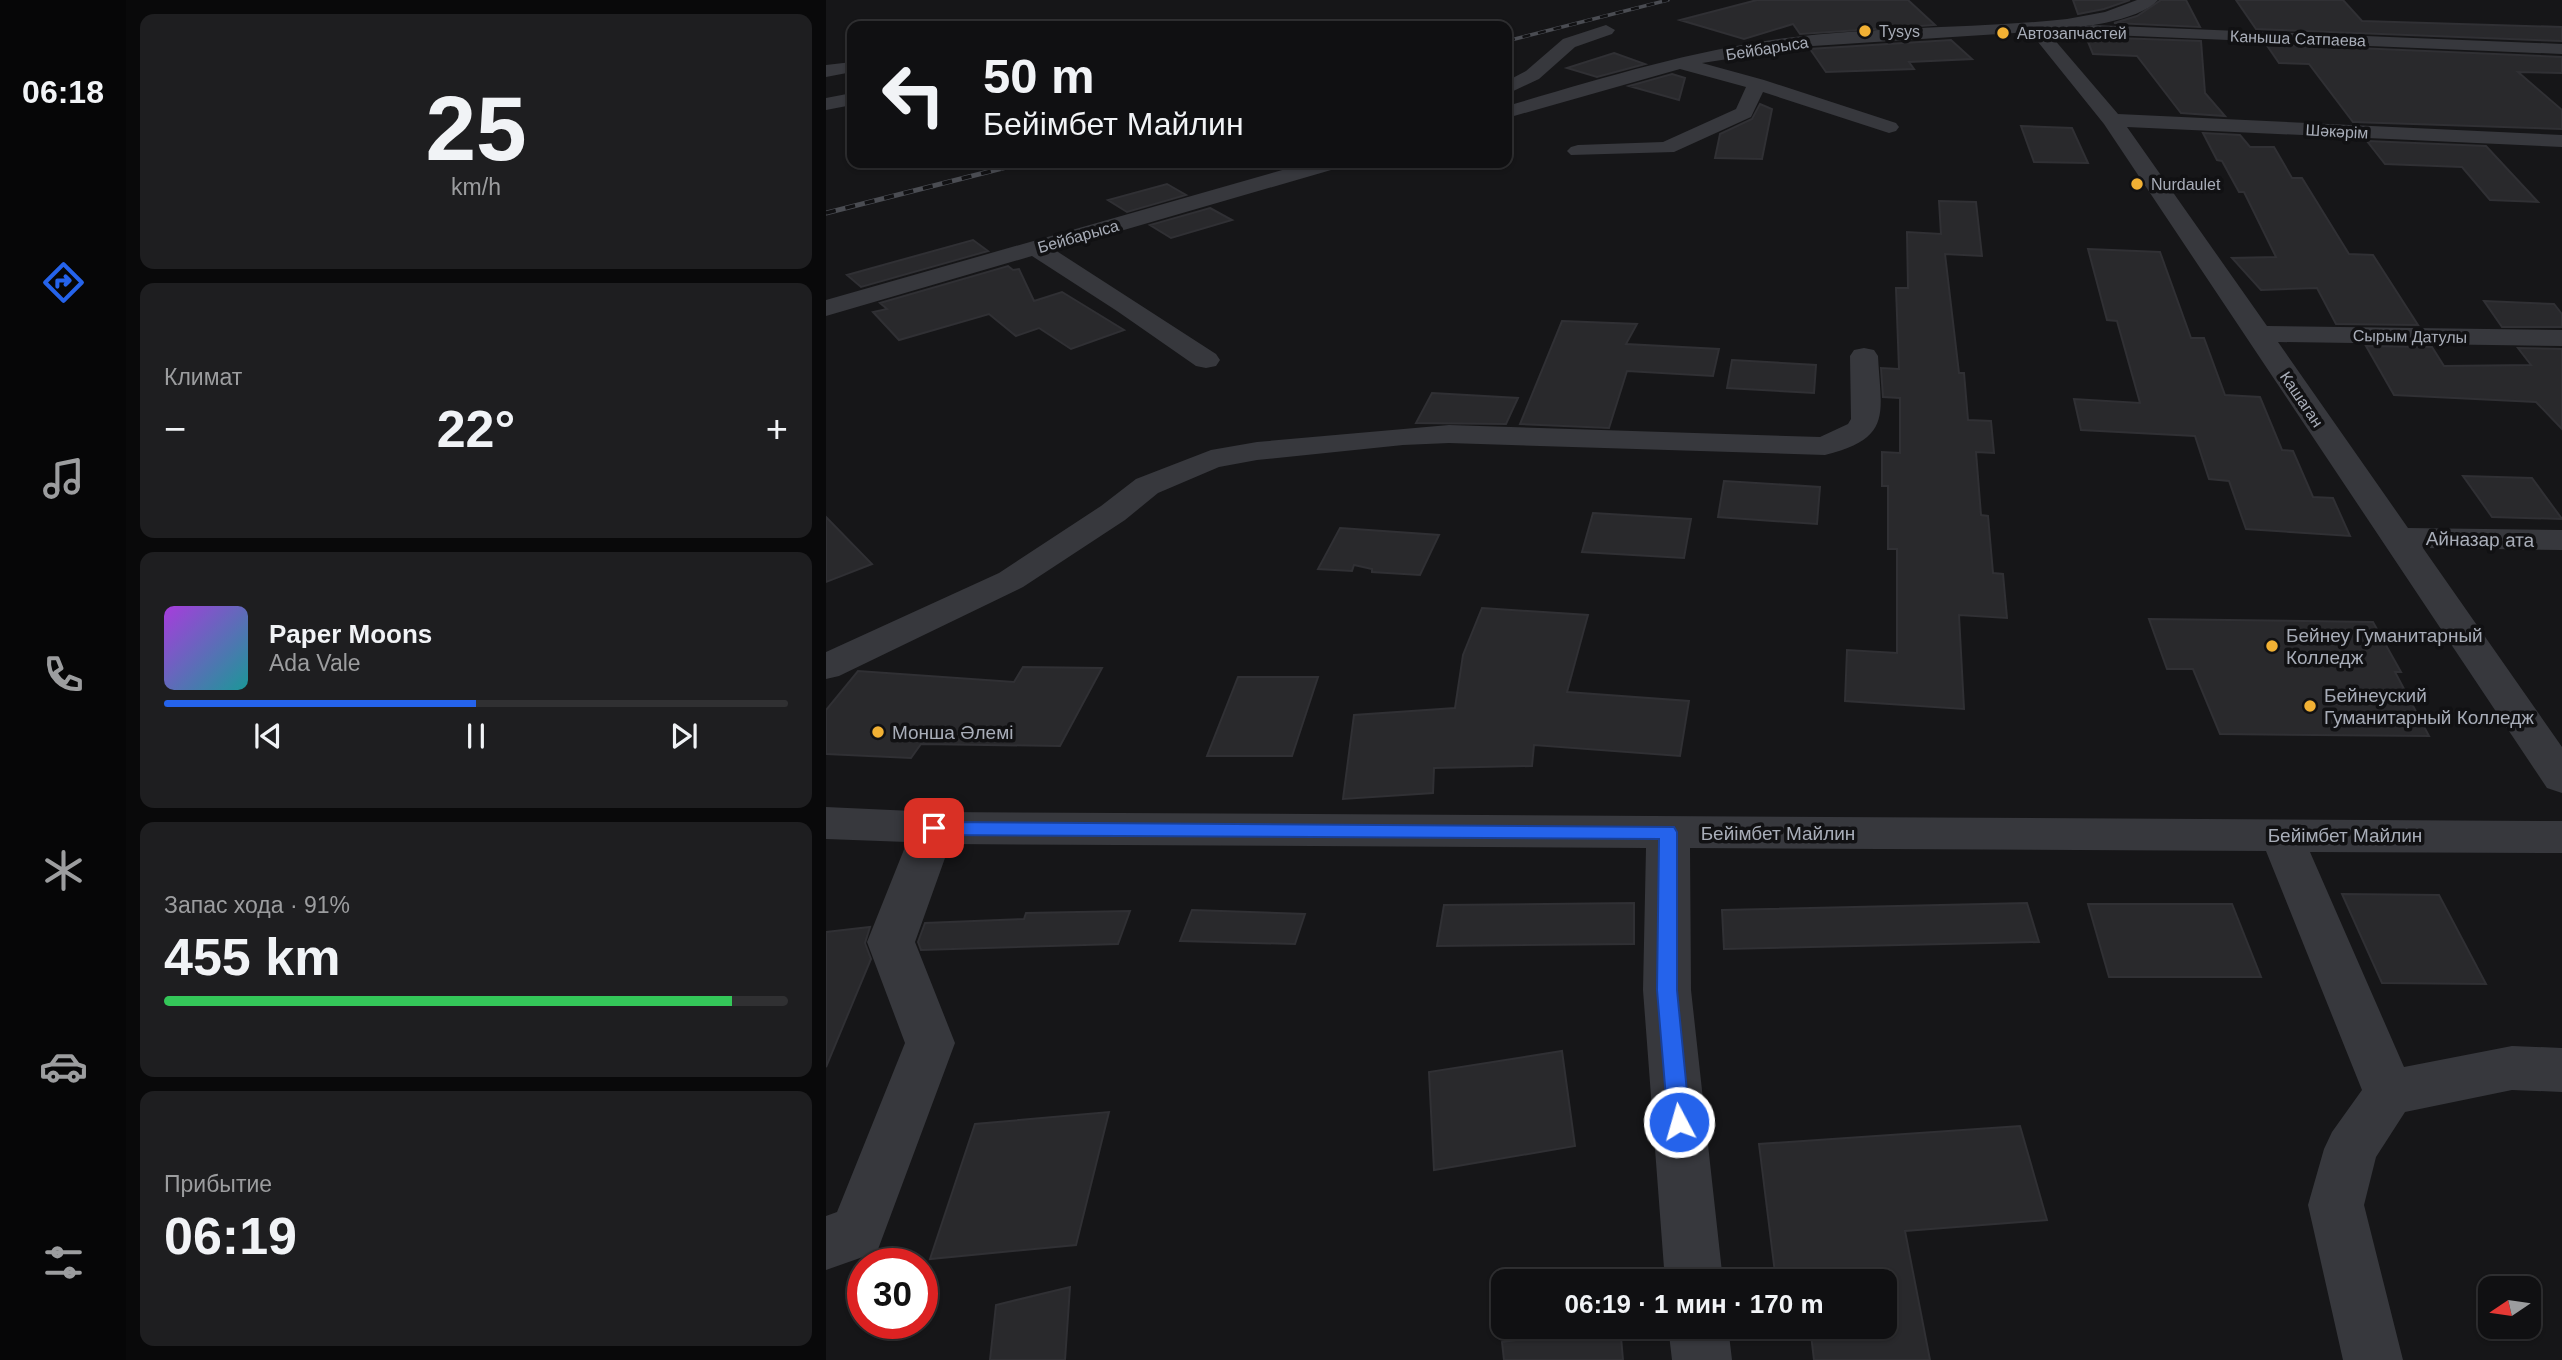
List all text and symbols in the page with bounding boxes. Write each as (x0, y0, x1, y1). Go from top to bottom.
marker: Tysys (1857, 23, 1873, 39)
place label: Tysys (1879, 23, 1920, 40)
marker: Автозапчастей (1995, 25, 2011, 41)
place label: Автозапчастей (2017, 25, 2127, 42)
street label: Каныша Сатпаева (2230, 28, 2366, 49)
street label: Бейбарыса (1725, 34, 1810, 63)
icon: left (868, 49, 959, 140)
text: 50 m (983, 49, 1095, 103)
text: 06:18 (22, 74, 104, 110)
text: 25 (425, 78, 527, 179)
text: Бейімбет Майлин (983, 106, 1244, 142)
street label: Шәкәрім (2305, 121, 2369, 142)
text: km/h (451, 174, 501, 200)
marker: Nurdaulet (2129, 176, 2145, 192)
place label: Nurdaulet (2151, 176, 2221, 193)
street label: Бейбарыса (1036, 217, 1121, 256)
icon: directions (39, 258, 88, 307)
street label: Сырым Датулы (2353, 327, 2467, 346)
text: Климат (164, 364, 242, 390)
street label: Кашаган (2277, 368, 2326, 430)
text: 22° (437, 400, 515, 458)
text: − (164, 408, 186, 450)
text: + (766, 408, 788, 450)
icon: music (39, 454, 88, 503)
street label: Айназар ата (2426, 528, 2535, 551)
text: Paper Moons (269, 619, 432, 649)
place label: Бейнеу Гуманитарный Колледж (2286, 625, 2483, 668)
marker: Бейнеу Гуманитарный Колледж (2264, 638, 2280, 654)
icon: phone (39, 650, 88, 699)
text: Ada Vale (269, 650, 361, 676)
place label: Бейнеуский Гуманитарный Колледж (2324, 685, 2534, 728)
marker: Бейнеуский Гуманитарный Колледж (2302, 698, 2318, 714)
icon: previous (249, 717, 287, 755)
icon: pause (457, 717, 495, 755)
icon: next (665, 717, 703, 755)
place label: Монша Әлемі (892, 722, 1013, 743)
marker: Монша Әлемі (870, 724, 886, 740)
pin (904, 798, 964, 858)
icon: arrive (915, 809, 953, 847)
street label: Бейімбет Майлин (1701, 823, 1855, 844)
street label: Бейімбет Майлин (2268, 825, 2422, 846)
icon: climate (39, 846, 88, 895)
text: Запас хода · 91% (164, 892, 350, 918)
text: 455 km (164, 928, 340, 986)
icon: car (39, 1042, 88, 1091)
position arrow (1642, 1085, 1716, 1159)
text: Прибытие (164, 1171, 272, 1197)
text: 06:19 (164, 1207, 297, 1265)
icon: filters (39, 1238, 88, 1287)
speed limit sign: 30 (847, 1248, 938, 1339)
north arrow (2478, 1276, 2541, 1339)
map controls (2478, 1276, 2541, 1339)
text: 06:19 · 1 мин · 170 m (1564, 1289, 1824, 1319)

